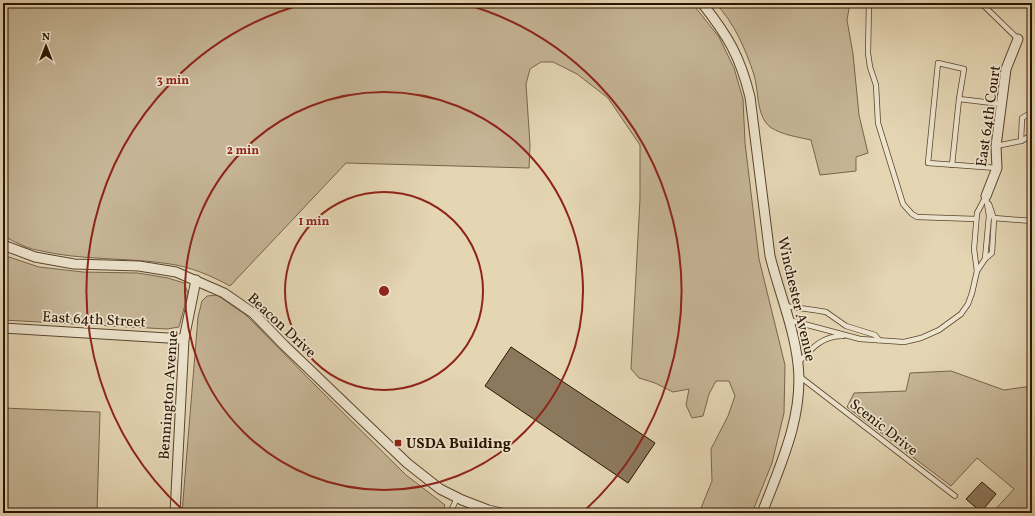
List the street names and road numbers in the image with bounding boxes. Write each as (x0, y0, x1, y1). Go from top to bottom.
street label: East 64th Court (972, 64, 1007, 168)
street label: Winchester Avenue (771, 235, 820, 364)
street label: Beacon Drive (242, 289, 320, 364)
street label: East 64th Street (42, 307, 146, 334)
street label: Bennington Avenue (155, 330, 184, 460)
street label: Scenic Drive (844, 395, 922, 462)

